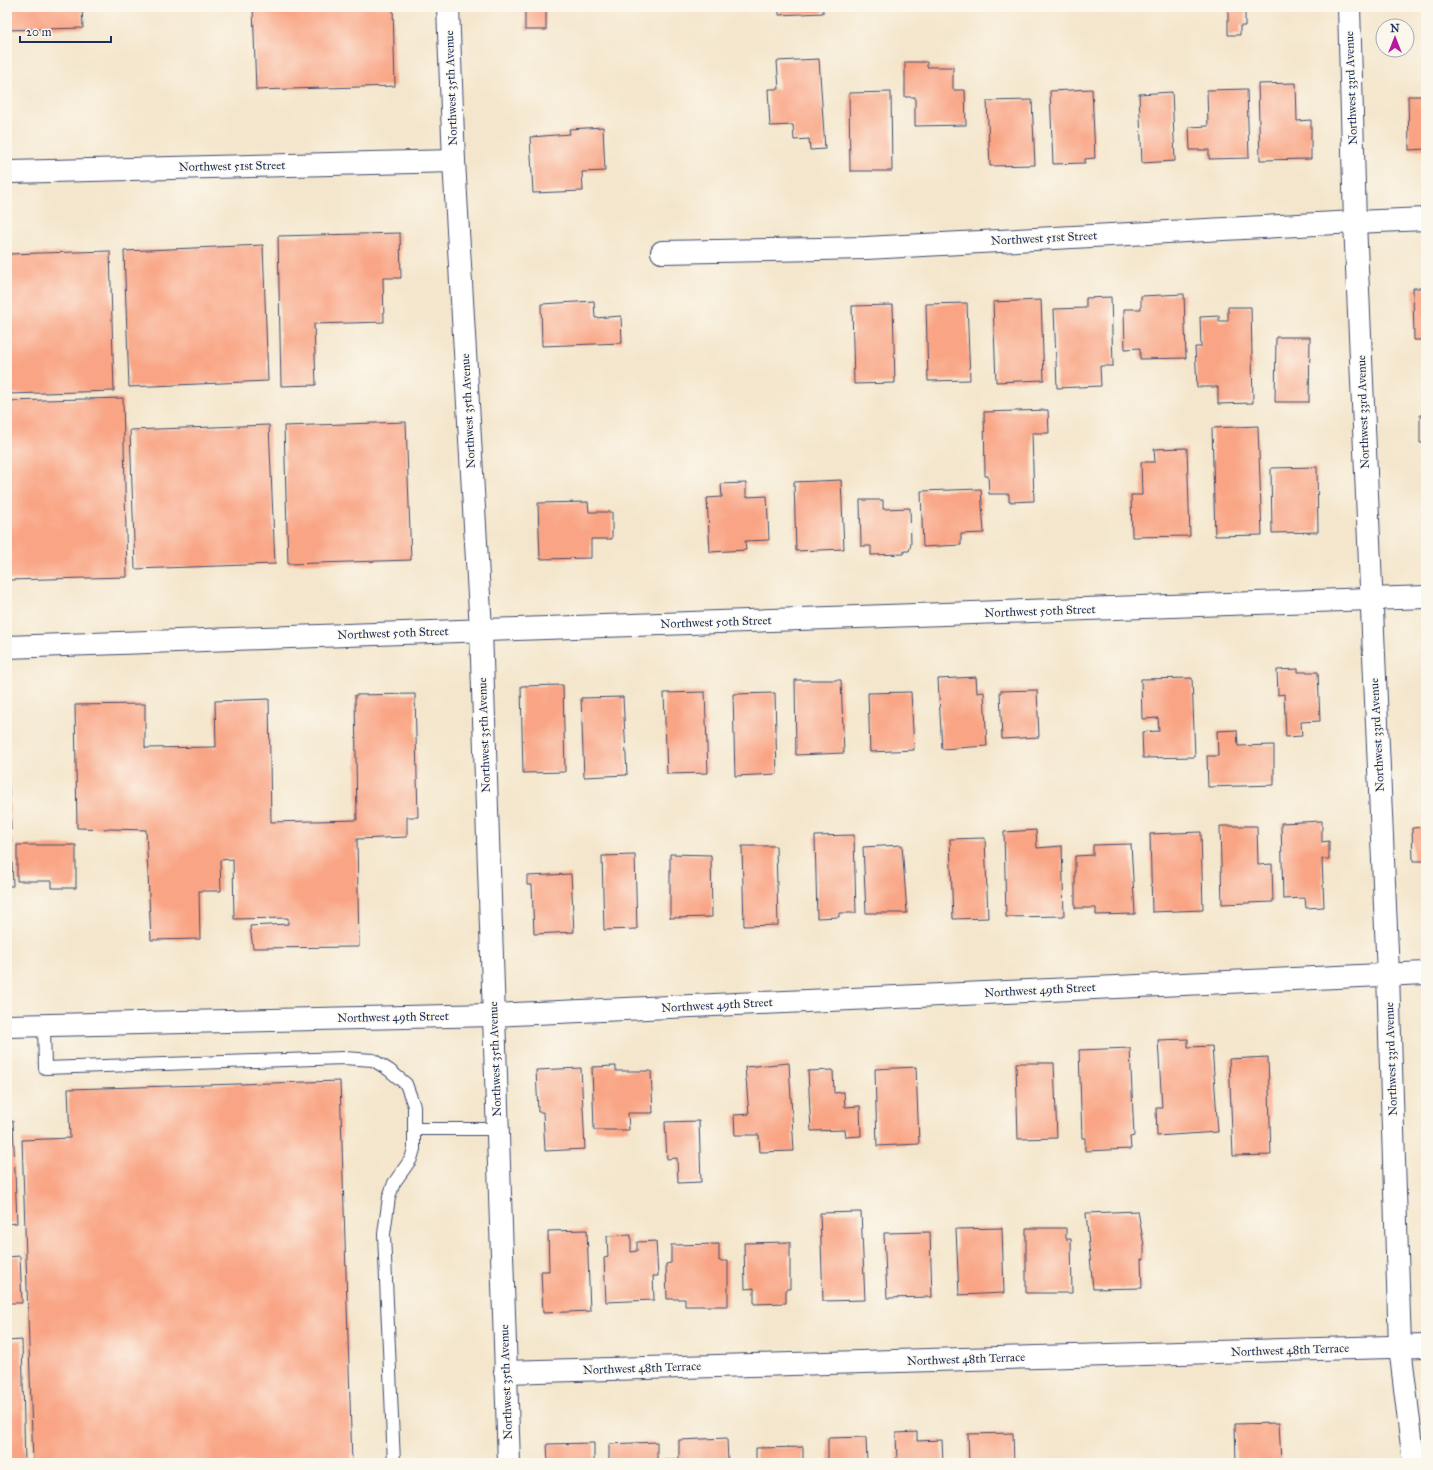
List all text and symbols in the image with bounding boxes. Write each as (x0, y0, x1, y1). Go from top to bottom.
scale bar (20, 18, 111, 44)
north arrow (1375, 18, 1415, 58)
text: N (1390, 22, 1400, 35)
text: 20 m (26, 25, 52, 39)
street label: Northwest 35th Avenue (442, 30, 460, 146)
street label: Northwest 33rd Avenue (1342, 31, 1360, 145)
street label: Northwest 51st Street (179, 158, 286, 174)
street label: Northwest 51st Street (990, 228, 1098, 248)
street label: Northwest 35th Avenue (458, 353, 478, 469)
street label: Northwest 33rd Avenue (1354, 355, 1372, 469)
street label: Northwest 50th Street (984, 602, 1097, 620)
street label: Northwest 50th Street (660, 613, 773, 631)
street label: Northwest 50th Street (337, 624, 450, 642)
street label: Northwest 35th Avenue (475, 677, 493, 793)
street label: Northwest 33rd Avenue (1367, 678, 1387, 792)
street label: Northwest 49th Street (984, 980, 1097, 1000)
street label: Northwest 49th Street (661, 995, 774, 1015)
street label: Northwest 35th Avenue (486, 1001, 504, 1117)
street label: Northwest 33rd Avenue (1382, 1002, 1400, 1116)
street label: Northwest 49th Street (337, 1009, 450, 1025)
street label: Northwest 35th Avenue (497, 1324, 515, 1440)
street label: Northwest 48th Terrace (1231, 1341, 1349, 1359)
street label: Northwest 48th Terrace (907, 1350, 1025, 1368)
street label: Northwest 48th Terrace (583, 1359, 701, 1377)

